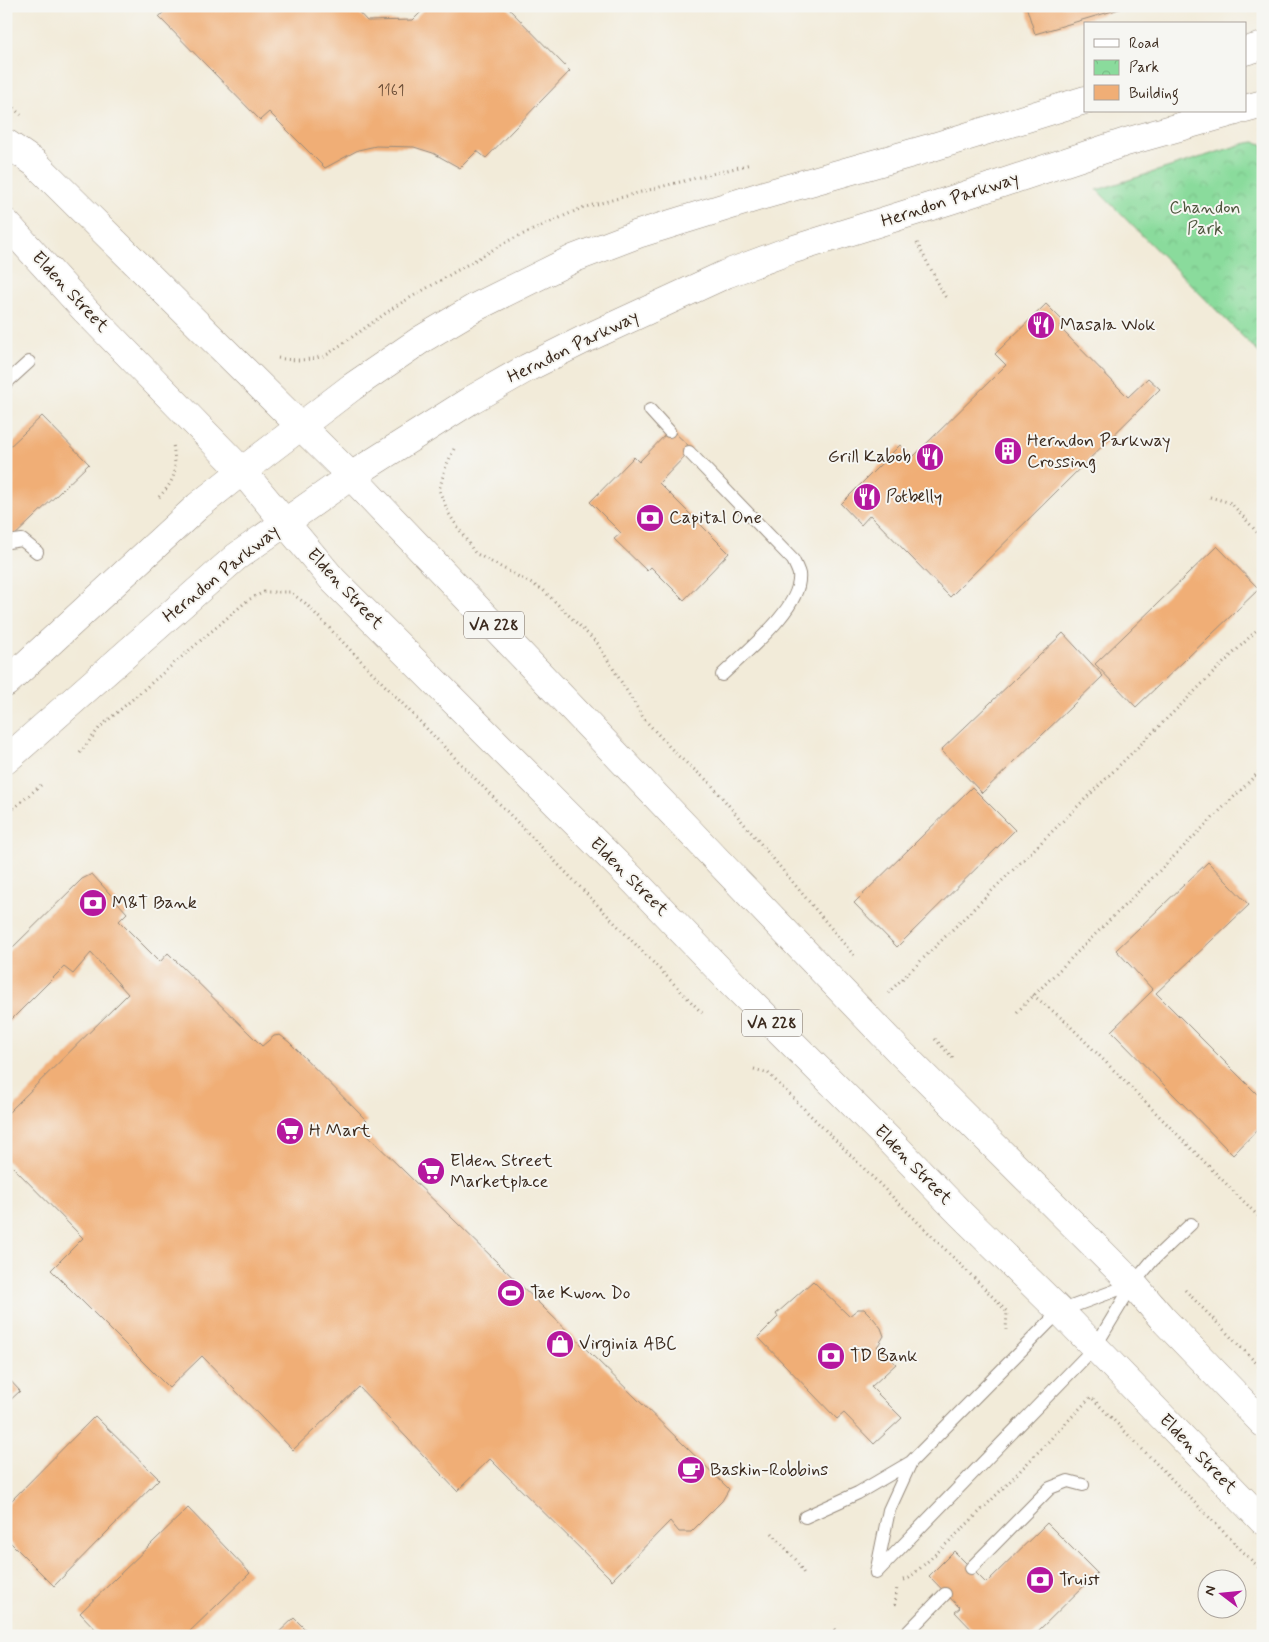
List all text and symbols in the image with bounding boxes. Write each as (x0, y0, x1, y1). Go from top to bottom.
legend (1084, 22, 1246, 112)
text: Road (1129, 34, 1159, 54)
text: Park (1129, 58, 1159, 78)
house number: 1161 (378, 81, 404, 101)
text: Building (1129, 84, 1179, 105)
street label: Herndon Parkway (878, 166, 1022, 234)
park label: Chandon Park (1169, 196, 1241, 241)
street label: Elden Street (26, 246, 114, 338)
street label: Herndon Parkway (503, 305, 643, 389)
restaurant icon: Masala Wok (1026, 310, 1056, 340)
place label: Masala Wok (1060, 313, 1155, 337)
place label: Herndon Parkway Crossing (1027, 429, 1170, 474)
building icon: Herndon Parkway Crossing (993, 436, 1023, 466)
restaurant icon: Grill Kabob (915, 442, 945, 472)
place label: Grill Kabob (828, 445, 911, 469)
restaurant icon: Potbelly (852, 482, 882, 512)
place label: Potbelly (886, 485, 942, 509)
bank icon: Capital One (635, 503, 665, 533)
place label: Capital One (669, 506, 762, 530)
street label: Herndon Parkway (158, 520, 284, 628)
street label: Elden Street (301, 543, 389, 635)
road number: VA 228 (464, 612, 524, 638)
street label: Elden Street (584, 832, 674, 922)
bank icon: M&T Bank (78, 888, 108, 918)
place label: M&T Bank (112, 891, 197, 915)
road number: VA 228 (742, 1010, 802, 1036)
supermarket icon: H Mart (275, 1116, 305, 1146)
place label: H Mart (309, 1119, 371, 1143)
street label: Elden Street (869, 1120, 958, 1211)
place label: Elden Street Marketplace (450, 1149, 553, 1194)
supermarket icon: Elden Street Marketplace (416, 1156, 446, 1186)
sports icon: Tae Kwon Do (496, 1278, 526, 1308)
place label: Tae Kwon Do (530, 1281, 631, 1305)
shop icon: Virginia ABC (545, 1329, 575, 1359)
place label: Virginia ABC (579, 1332, 677, 1357)
bank icon: TD Bank (816, 1341, 846, 1371)
place label: TD Bank (850, 1344, 917, 1368)
street label: Elden Street (1154, 1409, 1243, 1500)
cafe icon: Baskin-Robbins (676, 1455, 706, 1485)
place label: Baskin-Robbins (710, 1458, 828, 1482)
bank icon: Truist (1025, 1565, 1055, 1595)
place label: Truist (1059, 1568, 1100, 1592)
north arrow (1196, 1570, 1246, 1620)
text: N (1201, 1584, 1220, 1598)

